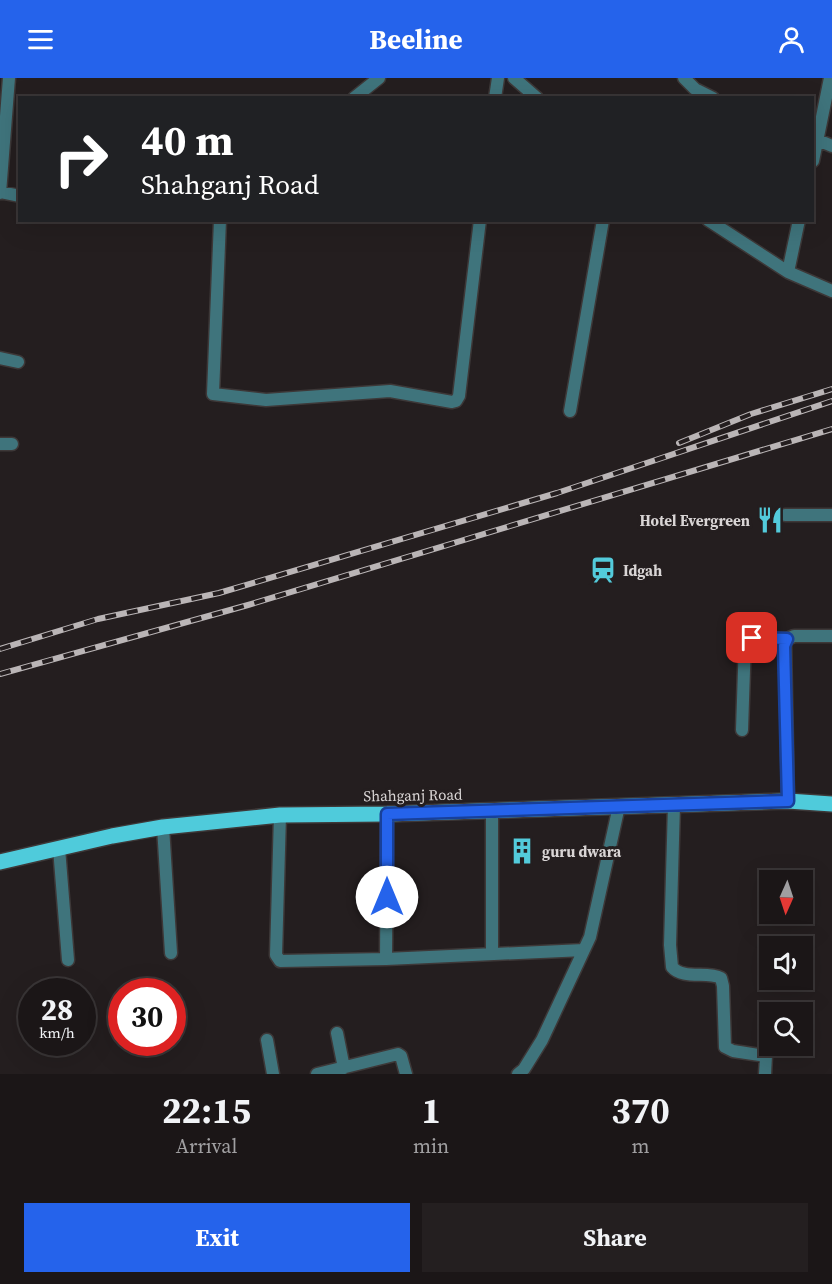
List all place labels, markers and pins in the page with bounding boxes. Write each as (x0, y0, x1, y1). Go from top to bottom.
restaurant icon: Hotel Evergreen (755, 505, 785, 535)
place label: Hotel Evergreen (639, 510, 750, 531)
station icon: Idgah (588, 555, 618, 585)
place label: Idgah (623, 560, 662, 581)
pin (726, 612, 777, 663)
building icon: guru dwara (507, 836, 537, 866)
place label: guru dwara (542, 841, 622, 862)

